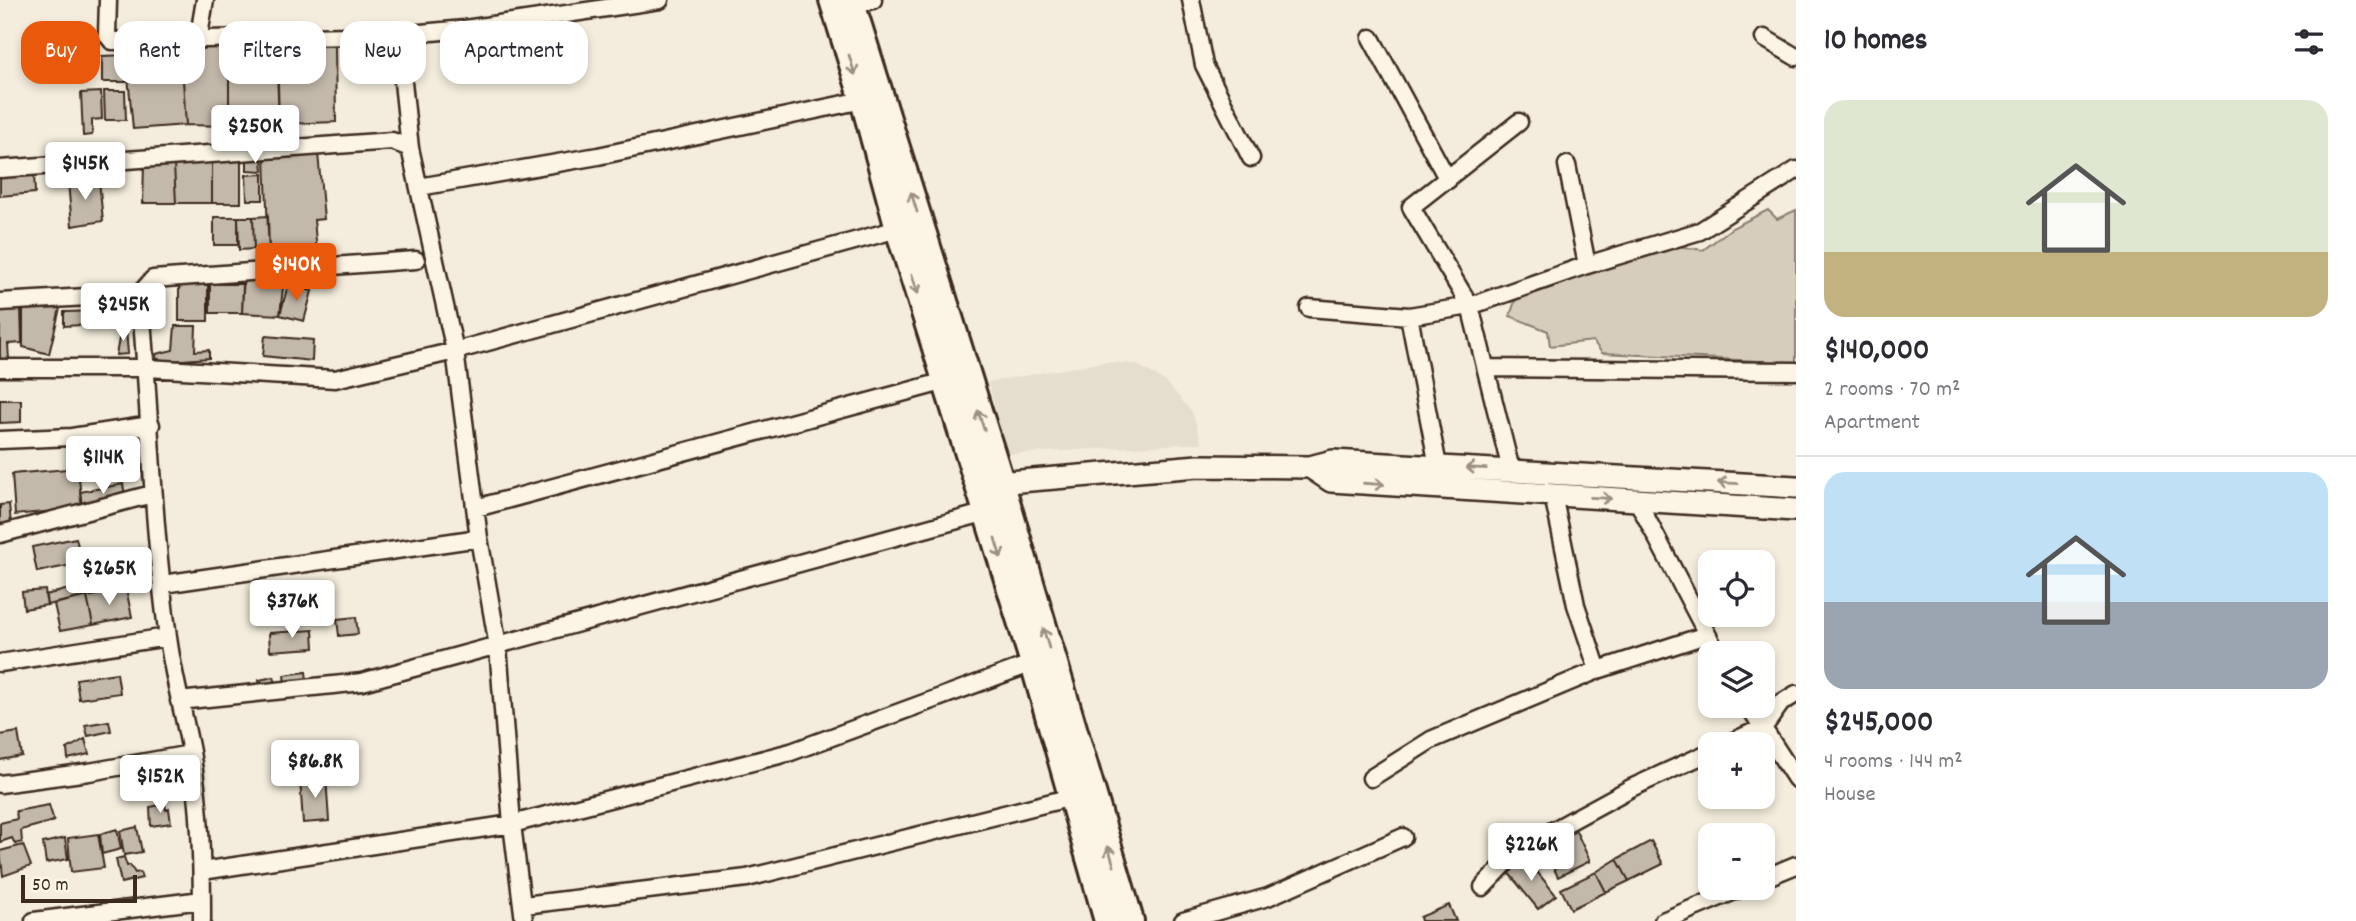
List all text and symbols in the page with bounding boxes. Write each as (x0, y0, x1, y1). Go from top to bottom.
chip: Buy (21, 21, 100, 84)
chip: Rent (114, 21, 205, 84)
chip: Filters (219, 21, 326, 84)
chip: New (340, 21, 426, 84)
chip: Apartment (440, 21, 588, 84)
text: 10 homes (1824, 21, 1927, 64)
icon: filters (2290, 23, 2328, 61)
one-way arrow (847, 54, 860, 76)
pin: $250K (206, 106, 304, 165)
text: $250K (227, 111, 283, 144)
pin: $145K (36, 142, 134, 202)
icon: home (2013, 145, 2139, 271)
text: $145K (61, 148, 109, 181)
one-way arrow (906, 192, 919, 214)
pin: $140K (247, 244, 345, 303)
text: $140K (271, 249, 321, 282)
one-way arrow (910, 272, 923, 294)
pin: $245K (74, 284, 172, 343)
text: $245K (97, 289, 149, 322)
text: $140,000 (1824, 331, 1929, 374)
text: 2 rooms · 70 m² (1824, 374, 1960, 407)
text: Apartment (1824, 407, 1920, 440)
one-way arrow (974, 409, 986, 431)
pin: $114K (54, 436, 152, 496)
text: $114K (82, 442, 124, 475)
one-way arrow (1465, 462, 1488, 475)
one-way arrow (1717, 477, 1740, 490)
one-way arrow (1362, 478, 1385, 491)
one-way arrow (1589, 492, 1612, 505)
icon: home (2013, 517, 2139, 643)
one-way arrow (992, 536, 1005, 558)
pin: $265K (60, 548, 158, 607)
map controls (1698, 550, 1775, 900)
button: locate (1698, 550, 1775, 627)
text: $265K (82, 553, 136, 586)
pin: $376K (243, 580, 341, 640)
text: $376K (266, 586, 318, 619)
one-way arrow (1039, 627, 1052, 649)
button: layers (1698, 641, 1775, 718)
text: $245,000 (1824, 703, 1933, 746)
button: + (1698, 732, 1775, 809)
pin: $86.8K (258, 740, 372, 800)
text: $86.8K (287, 746, 343, 779)
text: 4 rooms · 144 m² (1824, 746, 1963, 779)
pin: $152K (111, 756, 209, 815)
text: $152K (136, 761, 184, 794)
text: House (1824, 779, 1876, 812)
button: − (1698, 823, 1775, 900)
pin: $226K (1482, 824, 1580, 883)
text: $226K (1504, 829, 1558, 862)
one-way arrow (1103, 845, 1116, 867)
scale bar (21, 872, 136, 904)
text: 50 m (32, 873, 69, 900)

